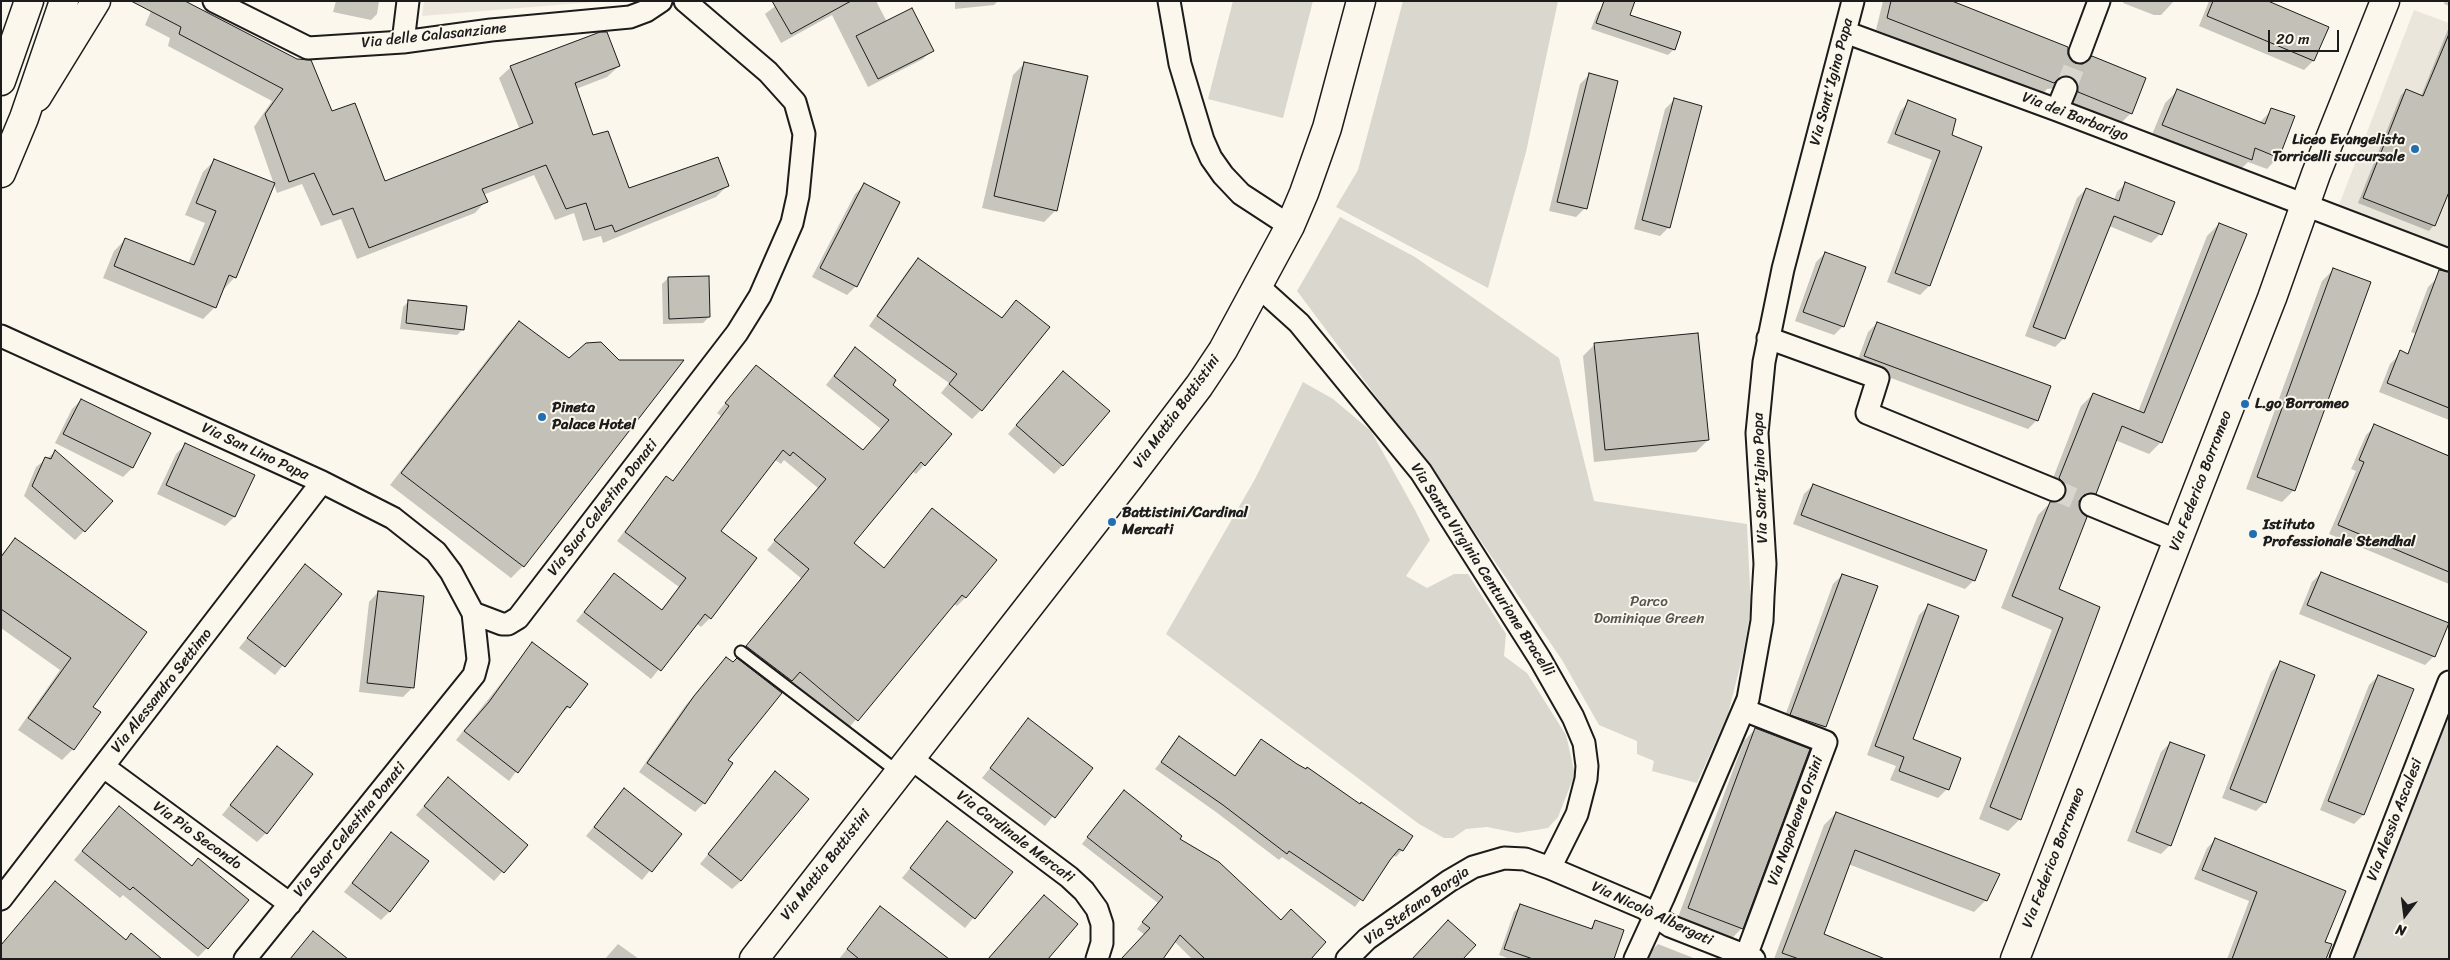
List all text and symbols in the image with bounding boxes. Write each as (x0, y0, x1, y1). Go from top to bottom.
street label: Via Sant'Igino Papa (1806, 16, 1858, 148)
street label: Via delle Calasanziane (361, 19, 507, 53)
scale bar (2270, 20, 2341, 52)
text: 20 m (2276, 26, 2310, 52)
street label: Via dei Barbarigo (2019, 88, 2131, 146)
place label: Liceo Evangelista Torricelli succursale (2272, 131, 2405, 166)
marker: Liceo Evangelista Torricelli succursale (2409, 143, 2421, 155)
street label: Via Mattia Battistini (1130, 352, 1224, 472)
place label: L.go Borromeo (2255, 395, 2349, 413)
marker: L.go Borromeo (2239, 398, 2251, 410)
place label: Pineta Palace Hotel (552, 399, 636, 434)
street label: Via Federico Borromeo (2166, 408, 2236, 554)
marker: Pineta Palace Hotel (536, 411, 548, 423)
street label: Via Sant'Igino Papa (1750, 412, 1772, 544)
street label: Via San Lino Papa (199, 419, 311, 485)
street label: Via Suor Celestina Donati (544, 436, 662, 580)
street label: Via Santa Virginia Centurione Bracelli (1406, 460, 1558, 680)
place label: Battistini/Cardinal Mercati (1122, 504, 1248, 539)
marker: Battistini/Cardinal Mercati (1106, 516, 1118, 528)
place label: Istituto Professionale Stendhal (2263, 516, 2415, 551)
marker: Istituto Professionale Stendhal (2247, 528, 2259, 540)
park label: Parco Dominique Green (1594, 593, 1704, 628)
street label: Via Alessandro Settimo (108, 625, 216, 757)
street label: Via Napoleone Orsini (1764, 754, 1828, 888)
street label: Via Alessio Ascalesi (2363, 756, 2427, 884)
street label: Via Suor Celestina Donati (290, 759, 410, 901)
street label: Via Federico Borromeo (2019, 785, 2089, 931)
street label: Via Cardinale Mercati (953, 787, 1077, 887)
street label: Via Pio Secondo (149, 798, 245, 874)
street label: Via Mattia Battistini (777, 806, 875, 924)
street label: Via Stefano Borgia (1361, 863, 1473, 949)
street label: Via Nicolò Albergati (1589, 878, 1715, 950)
north arrow (2380, 890, 2430, 940)
text: N (2393, 917, 2409, 943)

